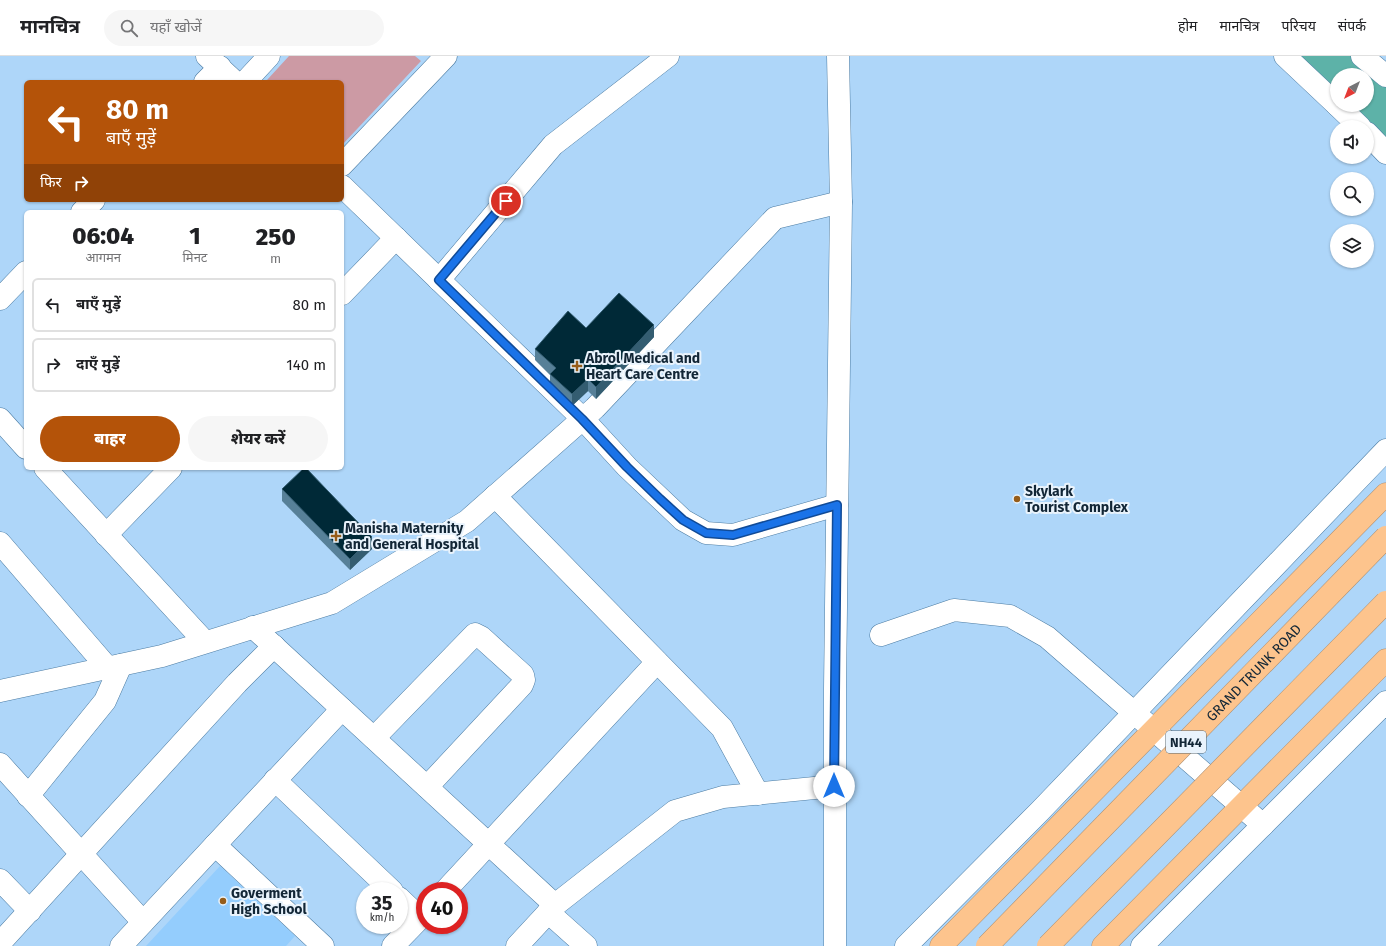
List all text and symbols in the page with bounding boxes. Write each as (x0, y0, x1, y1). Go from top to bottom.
search box (104, 10, 384, 46)
text: मानचित्र (20, 15, 80, 38)
icon: search (118, 17, 140, 39)
text: यहाँ खोजें (150, 18, 202, 36)
text: होम (1178, 18, 1197, 35)
text: मानचित्र (1219, 18, 1260, 35)
text: परिचय (1282, 18, 1316, 35)
text: संपर्क (1338, 18, 1366, 35)
north arrow (1330, 68, 1374, 112)
map controls (1330, 68, 1374, 268)
text: 80 m (106, 93, 169, 126)
icon: left (40, 96, 92, 148)
button: sound (1330, 120, 1374, 164)
text: बाएँ मुड़ें (106, 127, 156, 149)
icon: right (70, 172, 92, 194)
button: search (1330, 172, 1374, 216)
text: फिर (40, 173, 62, 191)
pin (489, 184, 523, 218)
icon: arrive (495, 190, 517, 212)
text: 06:04 (72, 222, 134, 250)
text: 1 (189, 222, 201, 250)
text: 250 (256, 223, 296, 251)
button: layers (1330, 224, 1374, 268)
text: आगमन (85, 250, 121, 265)
text: मिनट (182, 250, 207, 265)
text: m (270, 251, 281, 266)
icon: left (42, 294, 64, 316)
text: बाएँ मुड़ें (76, 295, 121, 313)
text: 80 m (293, 296, 326, 314)
place label: Abrol Medical and Heart Care Centre (585, 350, 700, 383)
icon: right (42, 354, 64, 376)
text: दाएँ मुड़ें (76, 355, 120, 373)
text: 140 m (286, 356, 326, 374)
marker: Abrol Medical and Heart Care Centre (571, 360, 583, 372)
button: बाहर (40, 416, 180, 462)
button: शेयर करें (188, 416, 328, 462)
place label: Skylark Tourist Complex (1025, 483, 1129, 516)
marker: Skylark Tourist Complex (1012, 494, 1022, 504)
place label: Manisha Maternity and General Hospital (345, 520, 479, 553)
marker: Manisha Maternity and General Hospital (330, 530, 342, 542)
street label: GRAND TRUNK ROAD (1203, 621, 1305, 725)
road number: NH44 (1166, 731, 1206, 753)
position arrow (813, 765, 855, 807)
speed limit sign: 40 (416, 882, 468, 934)
place label: Goverment High School (231, 885, 308, 918)
text: 35 (371, 891, 393, 915)
marker: Goverment High School (218, 896, 228, 906)
text: km/h (370, 912, 394, 924)

